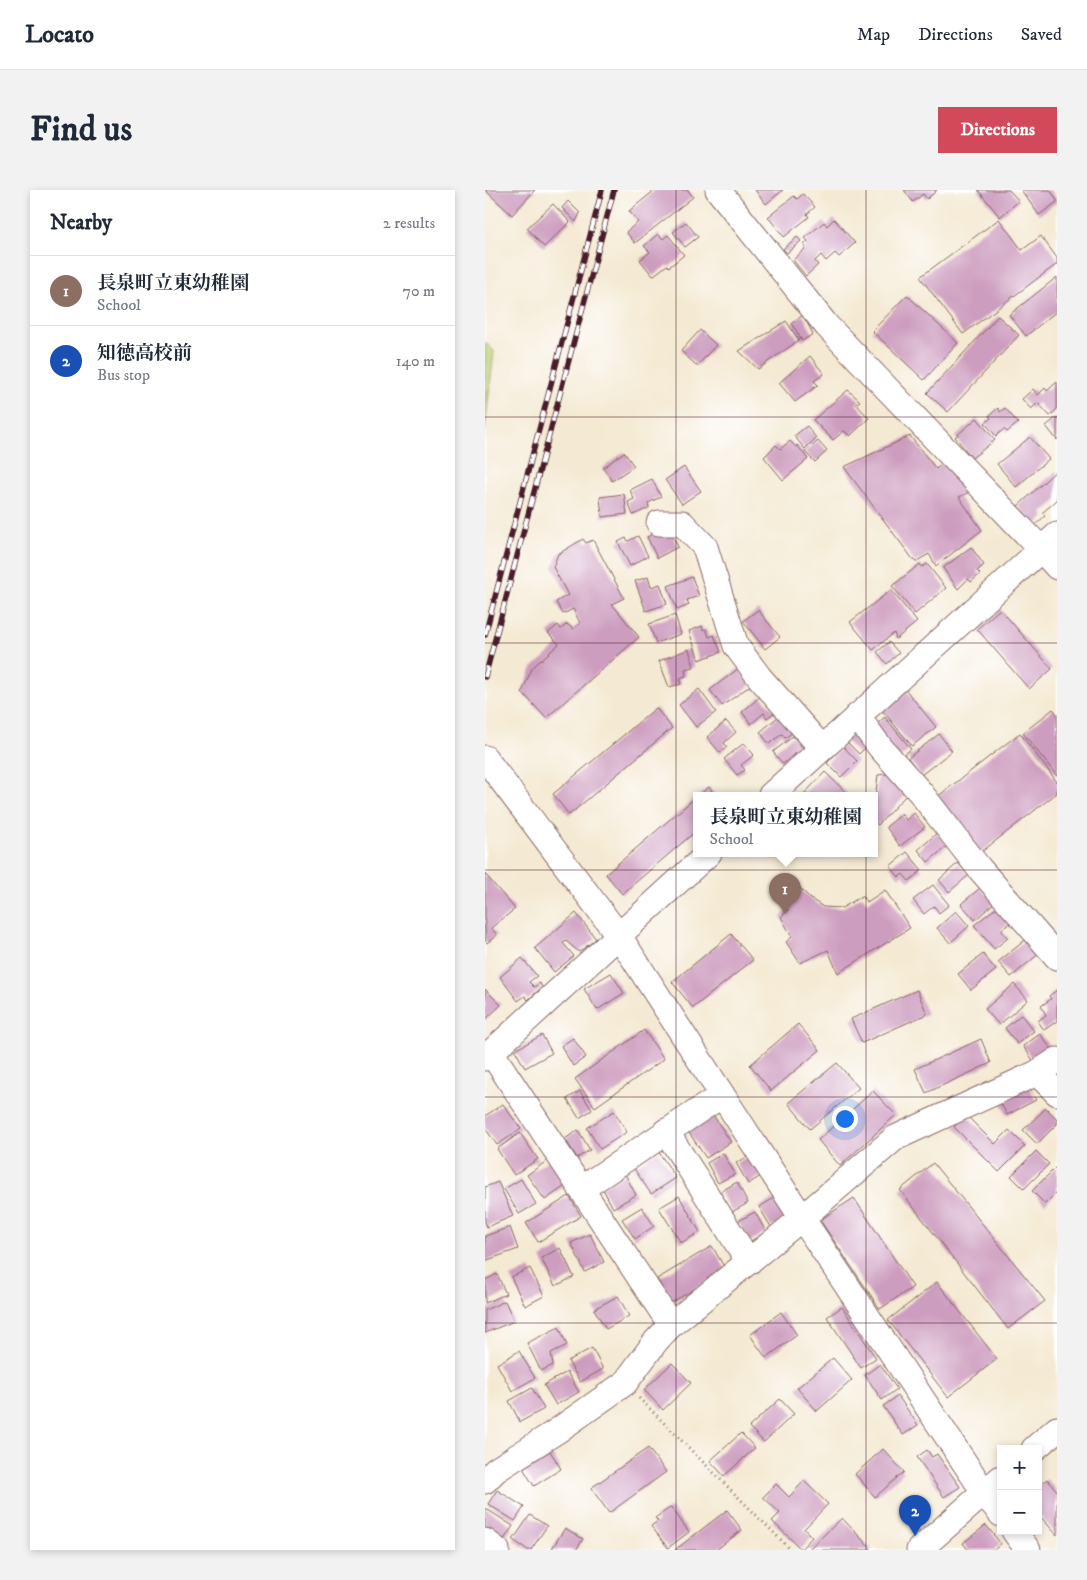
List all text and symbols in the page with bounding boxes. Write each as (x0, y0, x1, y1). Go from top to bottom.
text: Locato (25, 20, 94, 50)
text: Map (857, 24, 890, 46)
text: Directions (918, 24, 993, 46)
text: Saved (1021, 24, 1062, 46)
button: Directions (938, 107, 1057, 153)
text: Find us (30, 108, 132, 152)
text: Nearby (50, 210, 112, 236)
text: 2 results (383, 213, 435, 233)
text: 長泉町立東幼稚園 (97, 272, 249, 295)
text: 1 (63, 281, 69, 301)
text: 70 m (403, 281, 435, 301)
text: School (97, 295, 141, 315)
text: 知徳高校前 (97, 342, 192, 365)
text: 2 (62, 351, 70, 371)
text: 140 m (396, 351, 435, 371)
text: Bus stop (97, 365, 150, 385)
popup (693, 792, 878, 857)
text: 長泉町立東幼稚園 (709, 806, 862, 829)
text: School (709, 829, 753, 849)
pin: 1 (769, 873, 801, 914)
your location (832, 1106, 858, 1132)
map controls (997, 1445, 1042, 1535)
button: + (997, 1445, 1042, 1490)
button: − (997, 1490, 1042, 1535)
pin: 2 (899, 1495, 931, 1536)

